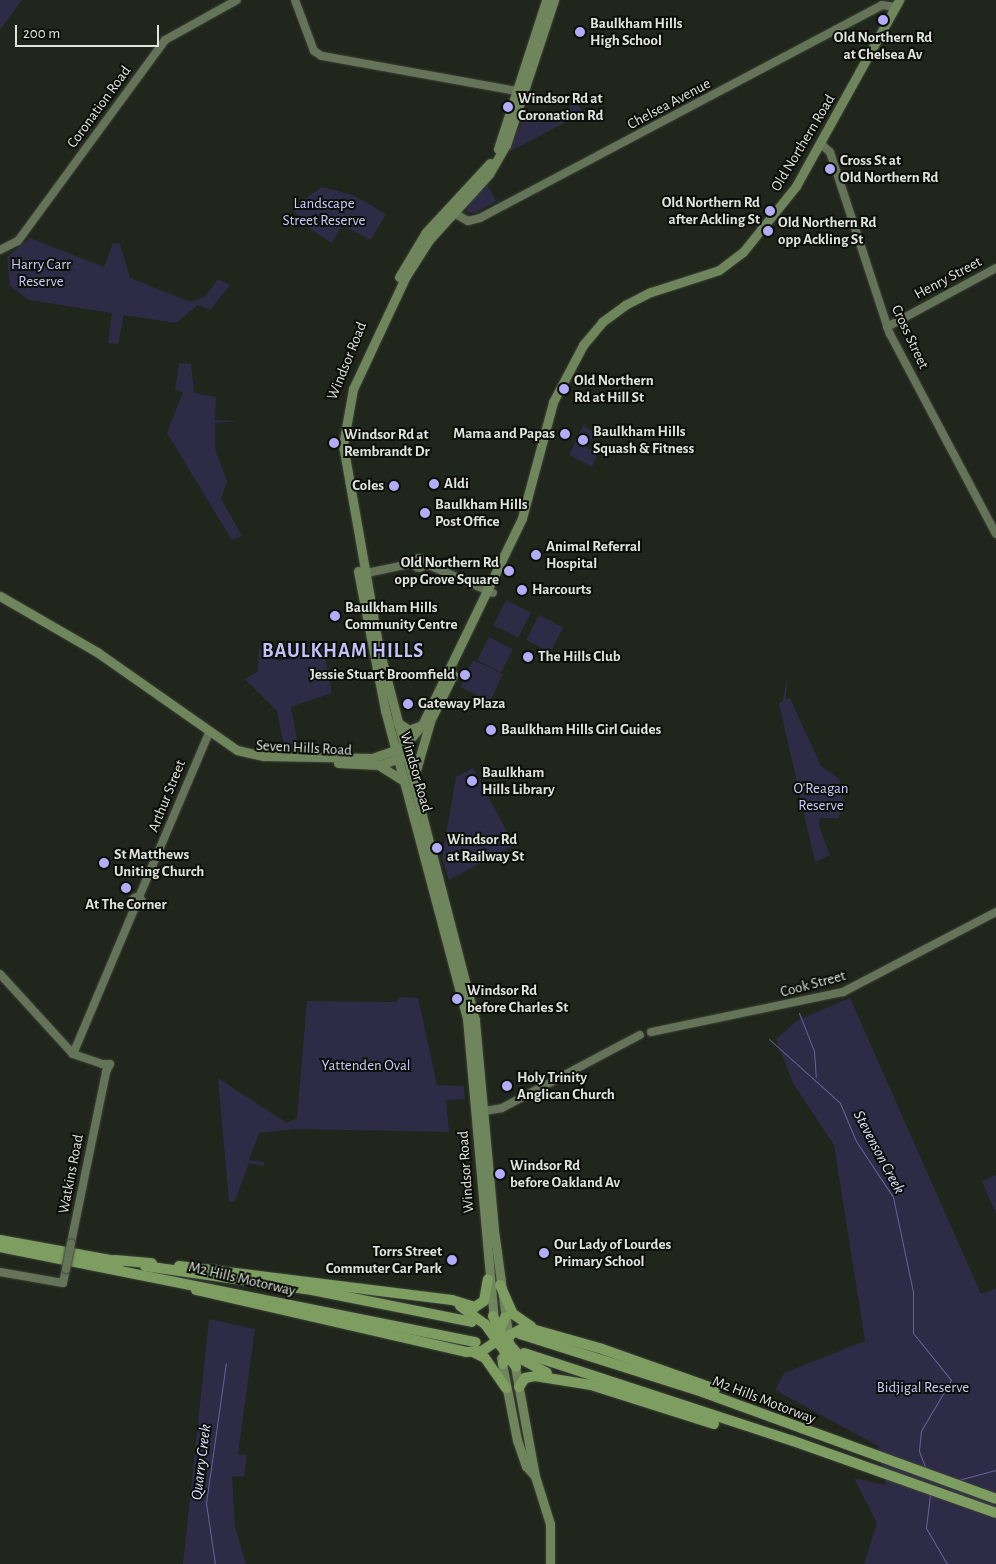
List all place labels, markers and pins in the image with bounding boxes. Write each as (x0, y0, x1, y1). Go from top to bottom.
place label: Baulkham Hills High School (590, 14, 683, 49)
marker: Old Northern Rd at Chelsea Av (877, 14, 889, 26)
marker: Baulkham Hills High School (574, 26, 586, 38)
place label: Old Northern Rd at Chelsea Av (834, 28, 932, 63)
place label: Windsor Rd at Coronation Rd (518, 89, 603, 124)
marker: Windsor Rd at Coronation Rd (502, 101, 514, 113)
place label: Cross St at Old Northern Rd (840, 151, 938, 186)
marker: Cross St at Old Northern Rd (824, 163, 836, 175)
place label: Old Northern Rd after Ackling St (662, 193, 760, 228)
marker: Old Northern Rd after Ackling St (764, 205, 776, 217)
place label: Old Northern Rd opp Ackling St (778, 213, 876, 248)
marker: Old Northern Rd opp Ackling St (762, 225, 774, 237)
place label: Old Northern Rd at Hill St (574, 371, 654, 406)
marker: Old Northern Rd at Hill St (558, 383, 570, 395)
place label: Baulkham Hills Squash & Fitness (593, 422, 694, 457)
place label: Windsor Rd at Rembrandt Dr (344, 425, 430, 460)
place label: Mama and Papas (453, 425, 555, 443)
marker: Mama and Papas (559, 428, 571, 440)
marker: Baulkham Hills Squash & Fitness (577, 434, 589, 446)
marker: Windsor Rd at Rembrandt Dr (328, 437, 340, 449)
place label: Aldi (444, 475, 469, 493)
place label: Coles (352, 477, 384, 495)
marker: Aldi (428, 478, 440, 490)
marker: Coles (388, 480, 400, 492)
place label: Baulkham Hills Post Office (435, 495, 528, 530)
marker: Baulkham Hills Post Office (419, 507, 431, 519)
place label: Animal Referral Hospital (546, 537, 641, 572)
marker: Animal Referral Hospital (530, 549, 542, 561)
place label: Old Northern Rd opp Grove Square (395, 553, 499, 588)
marker: Old Northern Rd opp Grove Square (503, 565, 515, 577)
place label: Harcourts (532, 581, 592, 599)
marker: Harcourts (516, 584, 528, 596)
place label: Baulkham Hills Community Centre (345, 598, 457, 633)
marker: Baulkham Hills Community Centre (329, 610, 341, 622)
place label: The Hills Club (538, 648, 621, 666)
marker: The Hills Club (522, 651, 534, 663)
place label: Jessie Stuart Broomfield (310, 666, 455, 684)
marker: Jessie Stuart Broomfield (459, 669, 471, 681)
place label: Gateway Plaza (418, 695, 505, 713)
marker: Gateway Plaza (402, 698, 414, 710)
place label: Baulkham Hills Girl Guides (501, 721, 661, 739)
marker: Baulkham Hills Girl Guides (485, 724, 497, 736)
place label: Baulkham Hills Library (482, 763, 555, 798)
marker: Baulkham Hills Library (466, 775, 478, 787)
place label: Windsor Rd at Railway St (447, 830, 524, 865)
marker: Windsor Rd at Railway St (431, 842, 443, 854)
place label: St Matthews Uniting Church (114, 845, 204, 880)
marker: St Matthews Uniting Church (98, 857, 110, 869)
marker: At The Corner (120, 882, 132, 894)
place label: At The Corner (85, 896, 167, 914)
place label: Windsor Rd before Charles St (467, 981, 568, 1016)
marker: Windsor Rd before Charles St (451, 993, 463, 1005)
place label: Holy Trinity Anglican Church (517, 1068, 615, 1103)
marker: Holy Trinity Anglican Church (501, 1080, 513, 1092)
place label: Windsor Rd before Oakland Av (510, 1156, 620, 1191)
marker: Windsor Rd before Oakland Av (494, 1168, 506, 1180)
place label: Our Lady of Lourdes Primary School (554, 1235, 671, 1270)
place label: Torrs Street Commuter Car Park (326, 1242, 442, 1277)
marker: Our Lady of Lourdes Primary School (538, 1247, 550, 1259)
marker: Torrs Street Commuter Car Park (446, 1254, 458, 1266)

